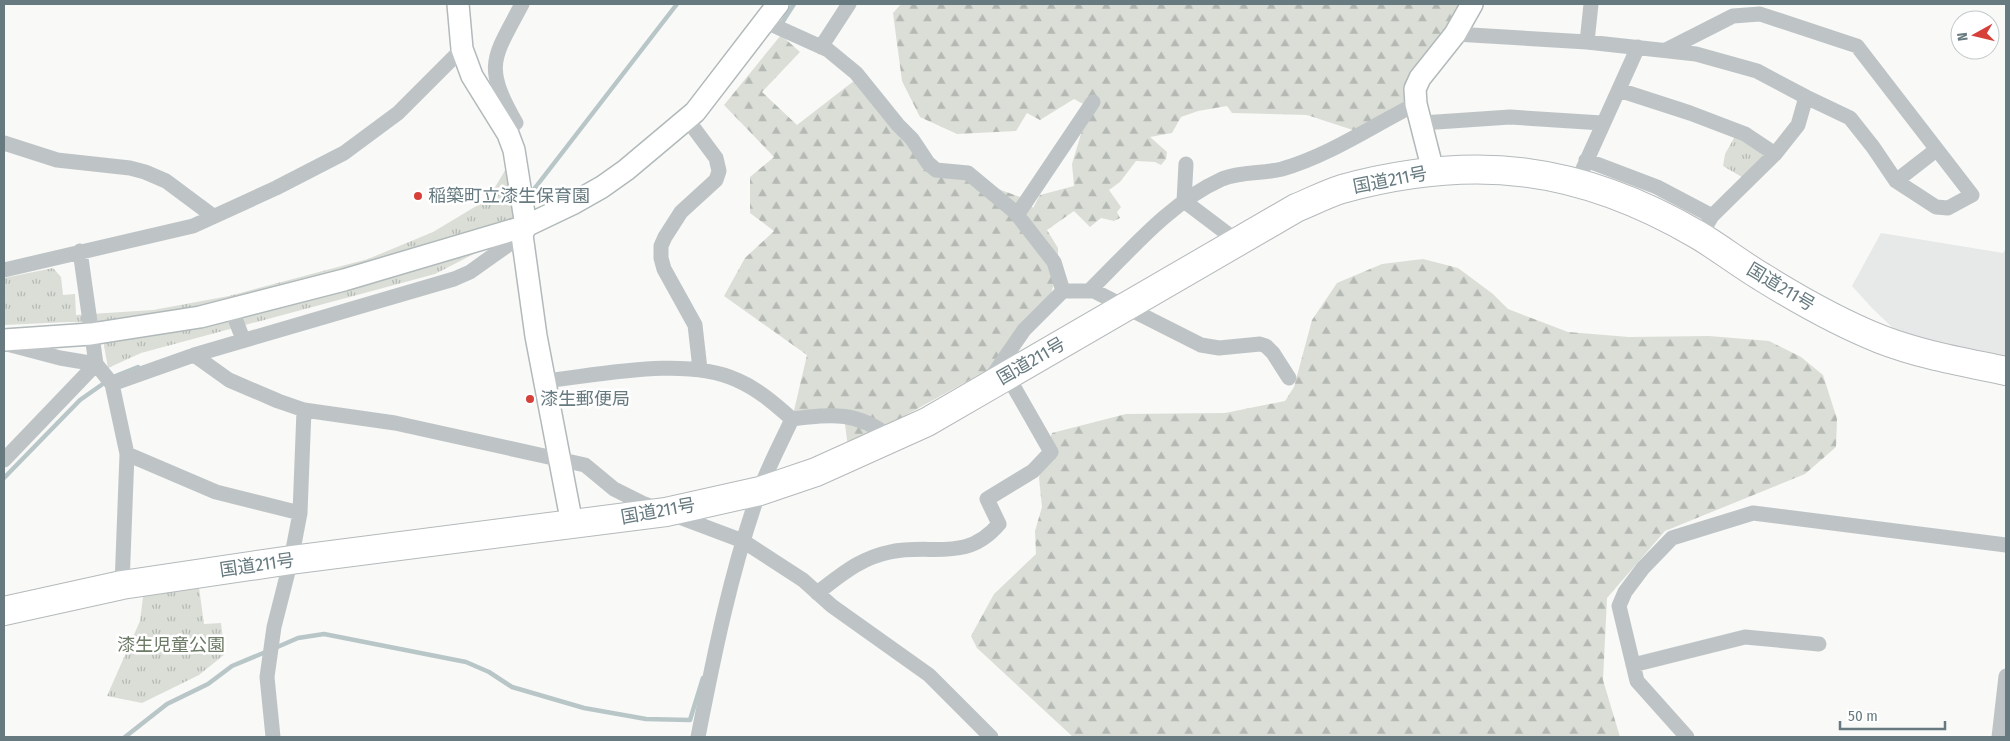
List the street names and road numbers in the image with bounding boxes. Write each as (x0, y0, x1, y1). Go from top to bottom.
street label: 国道211号 (1351, 162, 1429, 198)
street label: 国道211号 (1743, 258, 1819, 316)
street label: 国道211号 (993, 333, 1069, 389)
street label: 国道211号 (619, 494, 697, 528)
street label: 国道211号 (218, 549, 296, 581)

